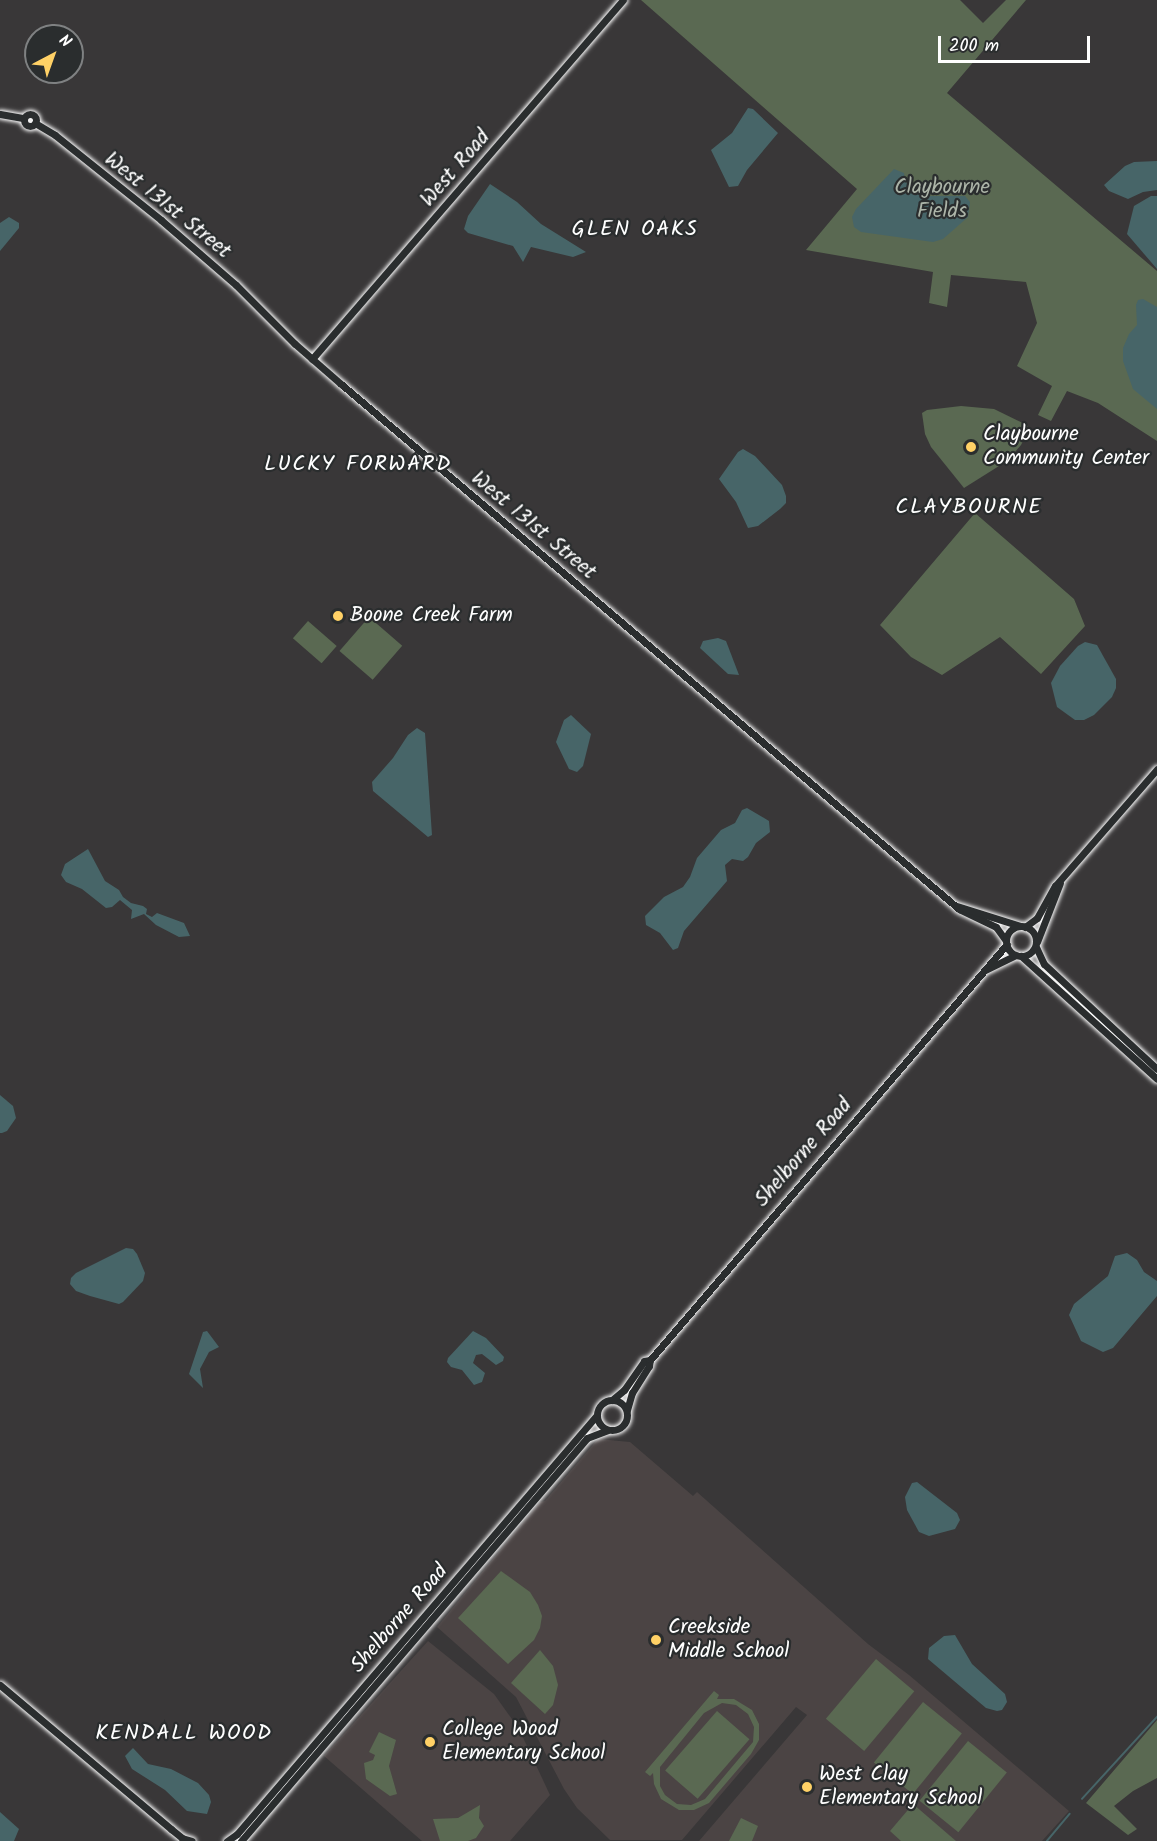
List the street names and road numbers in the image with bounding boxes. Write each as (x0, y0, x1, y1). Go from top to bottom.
street label: West Road (416, 125, 496, 213)
street label: West 131st Street (99, 147, 235, 265)
street label: West 131st Street (465, 466, 601, 586)
street label: Shelborne Road (750, 1094, 858, 1212)
street label: Shelborne Road (346, 1560, 454, 1678)

